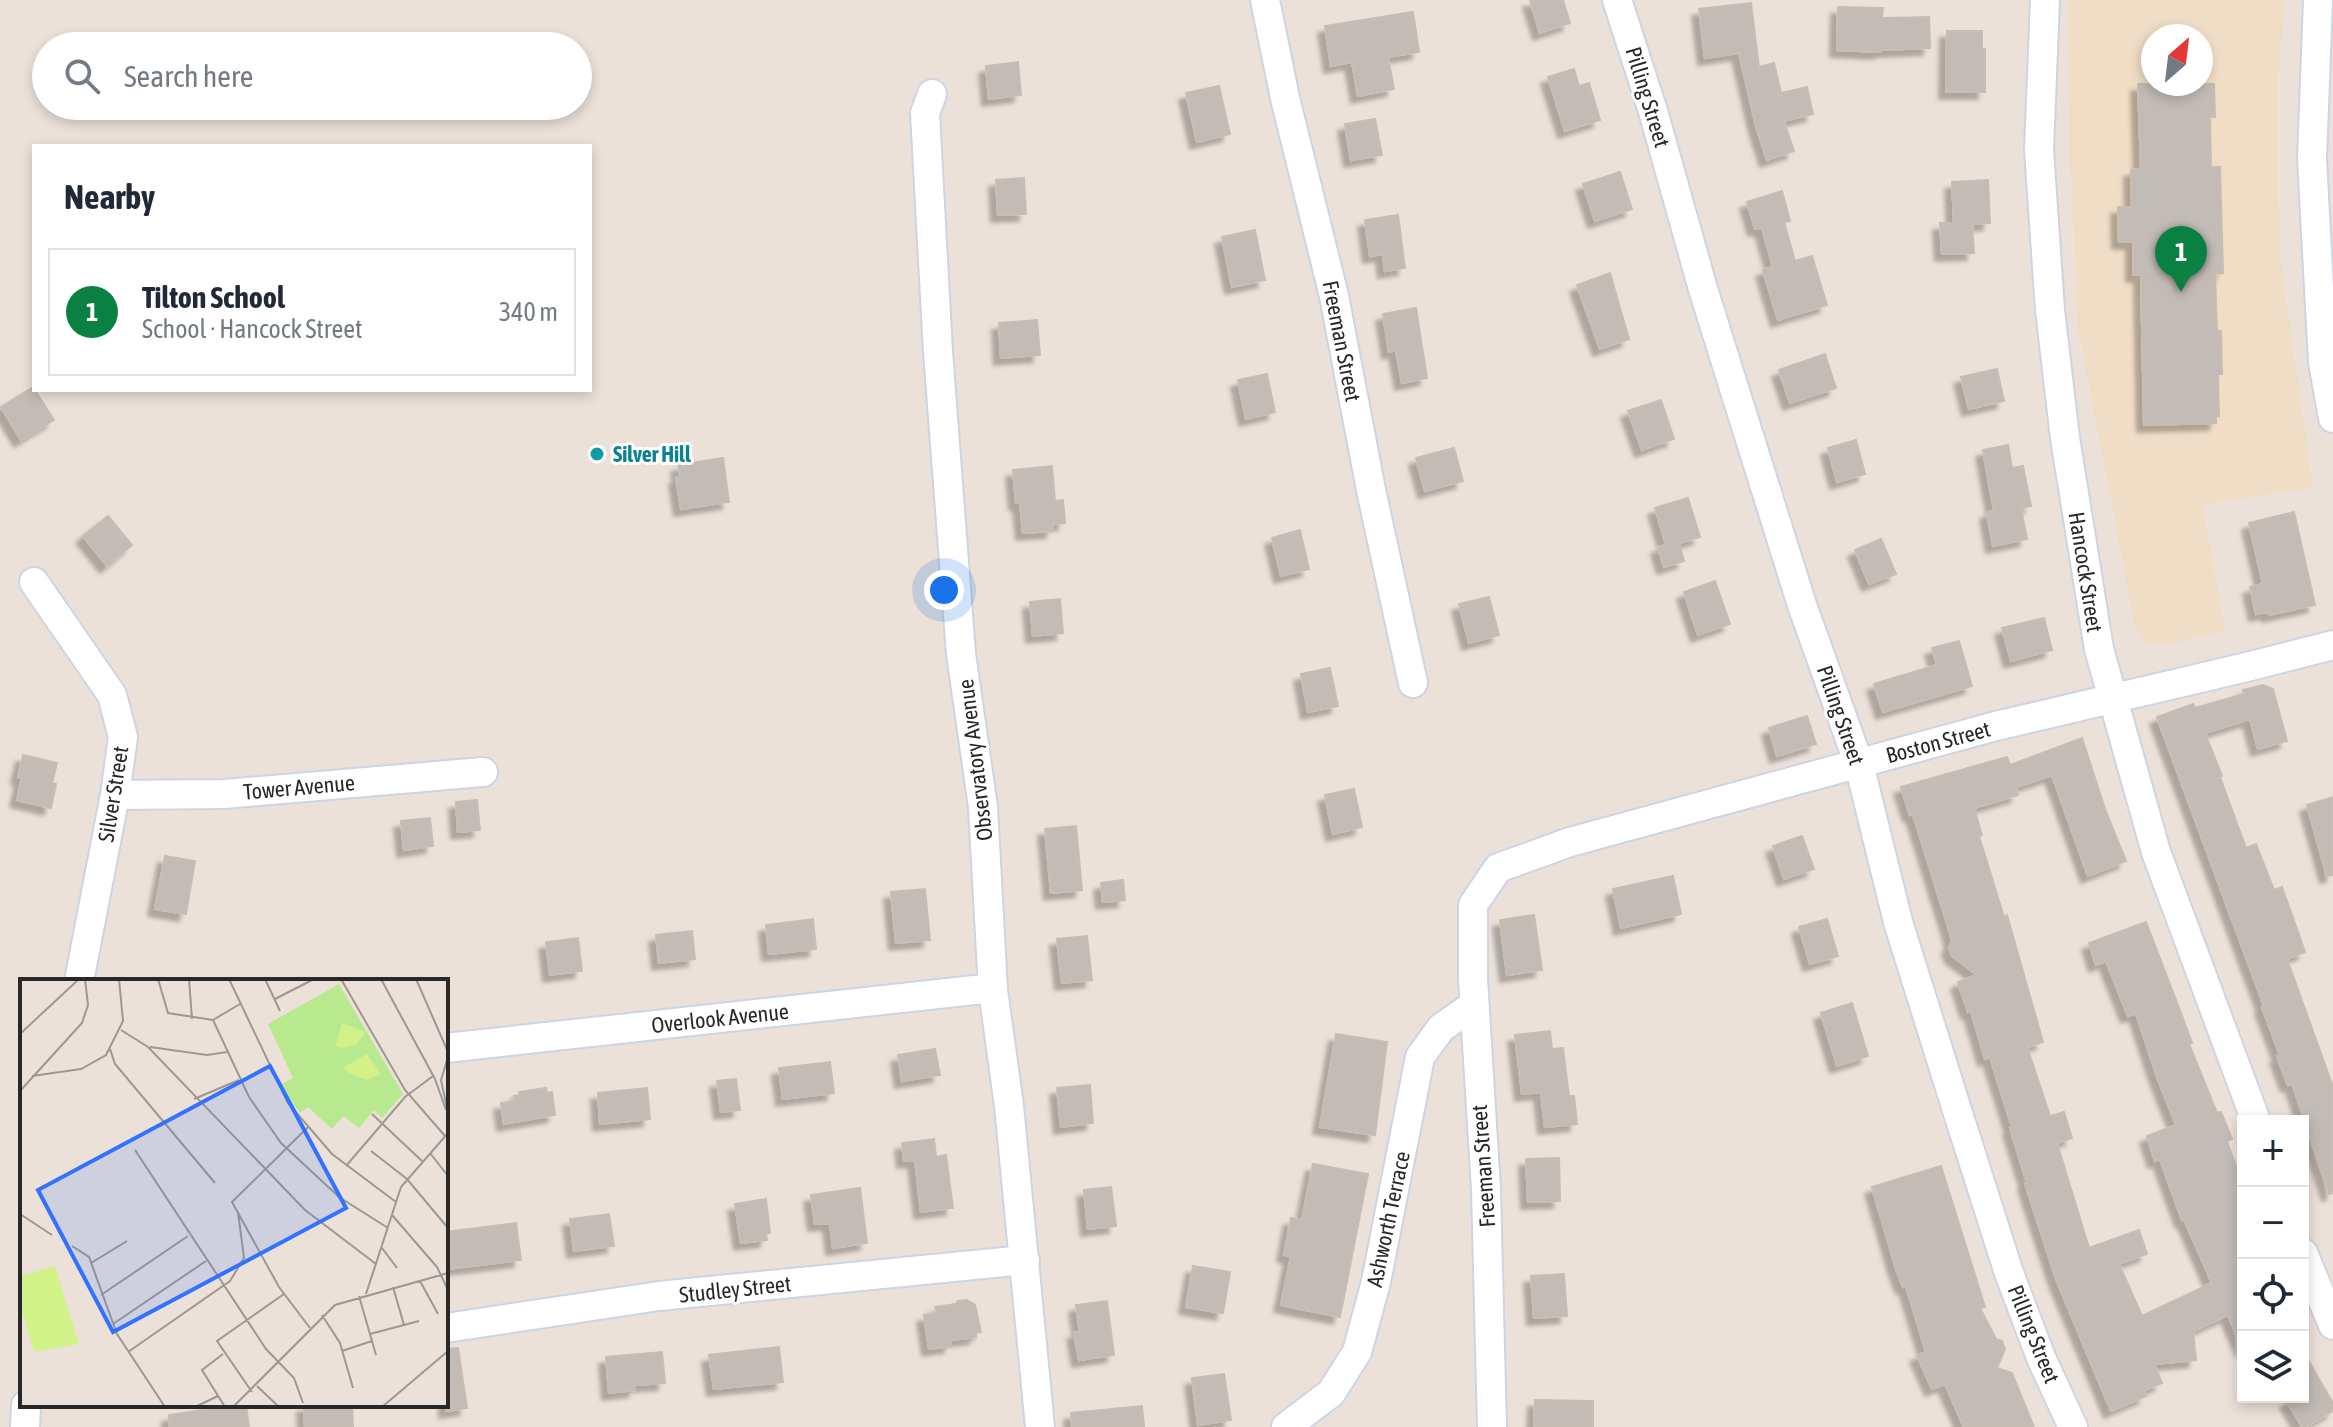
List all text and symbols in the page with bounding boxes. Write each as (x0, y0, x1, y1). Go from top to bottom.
north arrow (2141, 24, 2213, 96)
search box (32, 32, 592, 120)
street label: Pilling Street (1620, 44, 1676, 150)
icon: search (60, 54, 104, 98)
text: Search here (124, 59, 253, 93)
text: Nearby (64, 177, 155, 216)
pin: 1 (2155, 226, 2207, 292)
street label: Freeman Street (1318, 278, 1366, 404)
text: Tilton School (142, 280, 285, 314)
text: 1 (86, 297, 98, 327)
text: 340 m (499, 297, 558, 327)
text: School · Hancock Street (142, 314, 362, 344)
place label: Silver Hill (613, 441, 692, 467)
marker: Silver Hill (588, 445, 606, 463)
street label: Hancock Street (2064, 510, 2108, 634)
your location (924, 570, 964, 610)
street label: Pilling Street (1812, 662, 1870, 768)
street label: Observatory Avenue (952, 678, 998, 842)
street label: Boston Street (1883, 716, 1993, 768)
street label: Silver Street (93, 744, 133, 844)
street label: Tower Avenue (242, 769, 356, 805)
inset map (20, 979, 448, 1407)
street label: Overlook Avenue (650, 998, 790, 1038)
street label: Freeman Street (1466, 1104, 1500, 1228)
map controls (2237, 1115, 2309, 1403)
button: + (2237, 1115, 2309, 1187)
street label: Ashworth Terrace (1361, 1149, 1415, 1289)
button: − (2237, 1187, 2309, 1259)
button: locate (2237, 1259, 2309, 1331)
street label: Studley Street (678, 1270, 792, 1308)
street label: Pilling Street (2003, 1281, 2065, 1387)
button: layers (2237, 1331, 2309, 1403)

